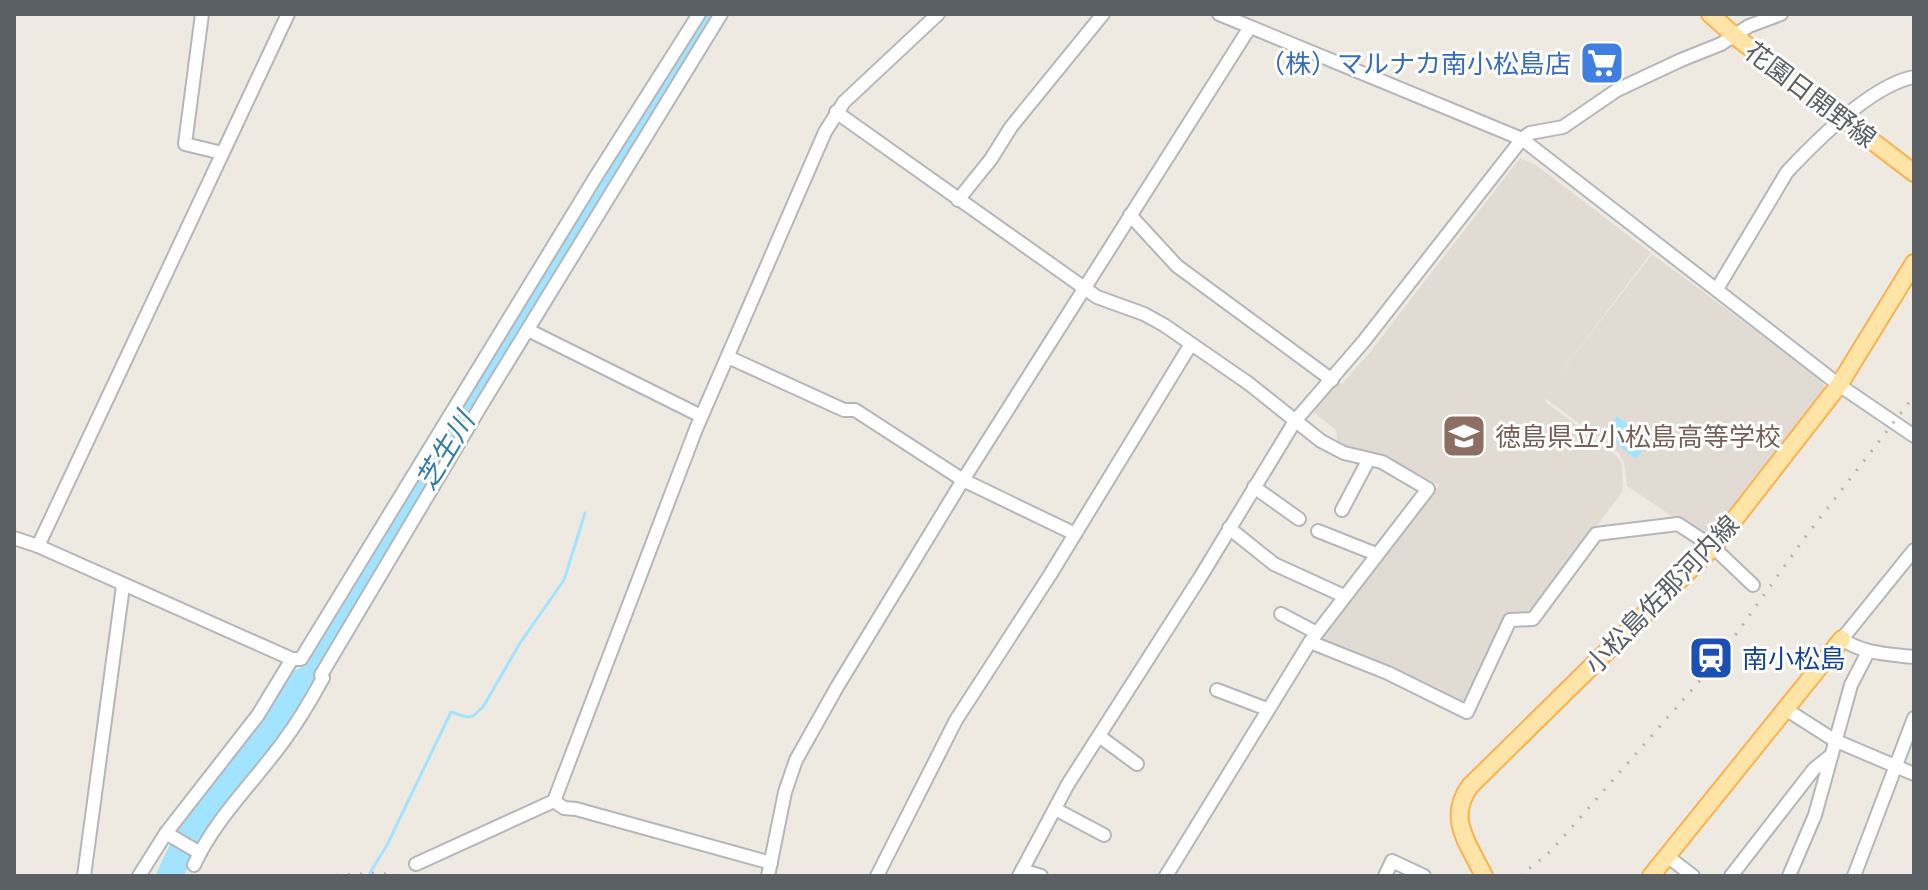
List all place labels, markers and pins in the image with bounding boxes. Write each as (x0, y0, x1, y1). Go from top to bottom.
supermarket icon: （株）マルナカ南小松島店 (1578, 39, 1626, 87)
place label: （株）マルナカ南小松島店 (1259, 47, 1571, 79)
school or university icon: 徳島県立小松島高等学校 (1440, 412, 1488, 460)
place label: 徳島県立小松島高等学校 (1495, 420, 1781, 452)
station icon: 南小松島 (1687, 634, 1735, 682)
place label: 南小松島 (1742, 642, 1846, 674)

